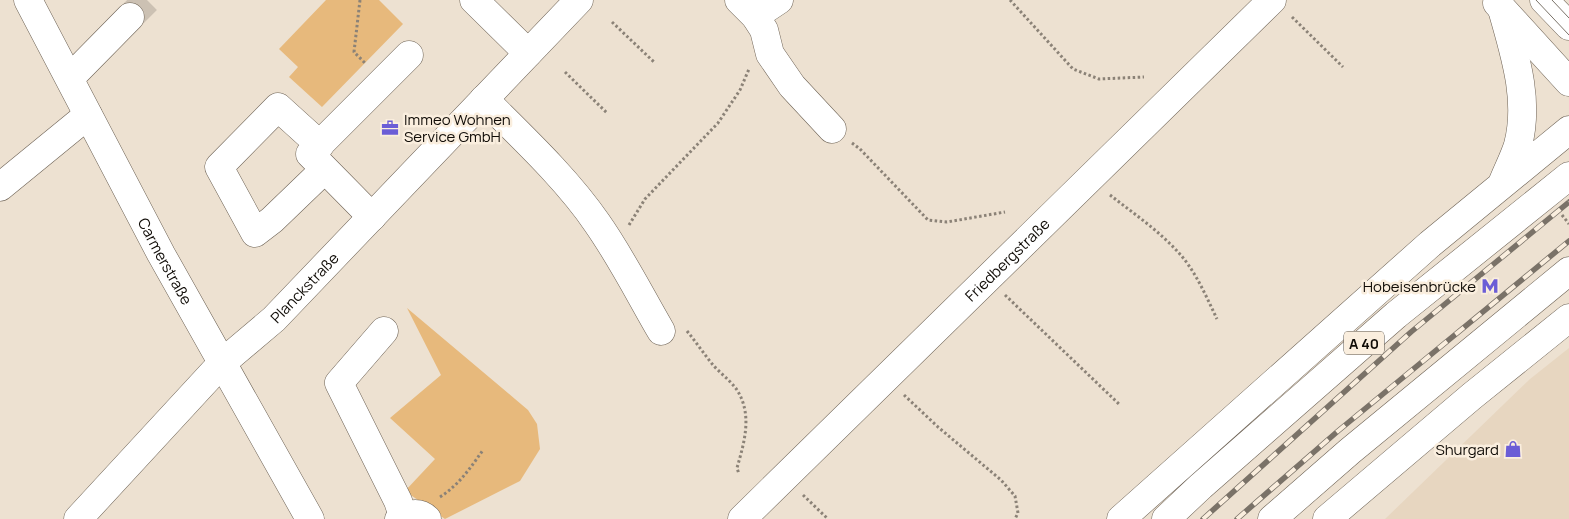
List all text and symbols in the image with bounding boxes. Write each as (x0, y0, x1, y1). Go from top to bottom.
place label: Immeo Wohnen Service GmbH (404, 109, 511, 147)
office icon: Immeo Wohnen Service GmbH (380, 118, 400, 138)
street label: Friedbergstraße (960, 213, 1054, 306)
street label: Carmerstraße (133, 214, 198, 308)
street label: Planckstraße (265, 247, 343, 327)
place label: Hobeisenbrücke (1363, 276, 1476, 297)
metro station icon: Hobeisenbrücke (1480, 276, 1500, 296)
road number: A 40 (1344, 332, 1384, 354)
place label: Shurgard (1435, 439, 1499, 460)
shop icon: Shurgard (1503, 439, 1523, 459)

